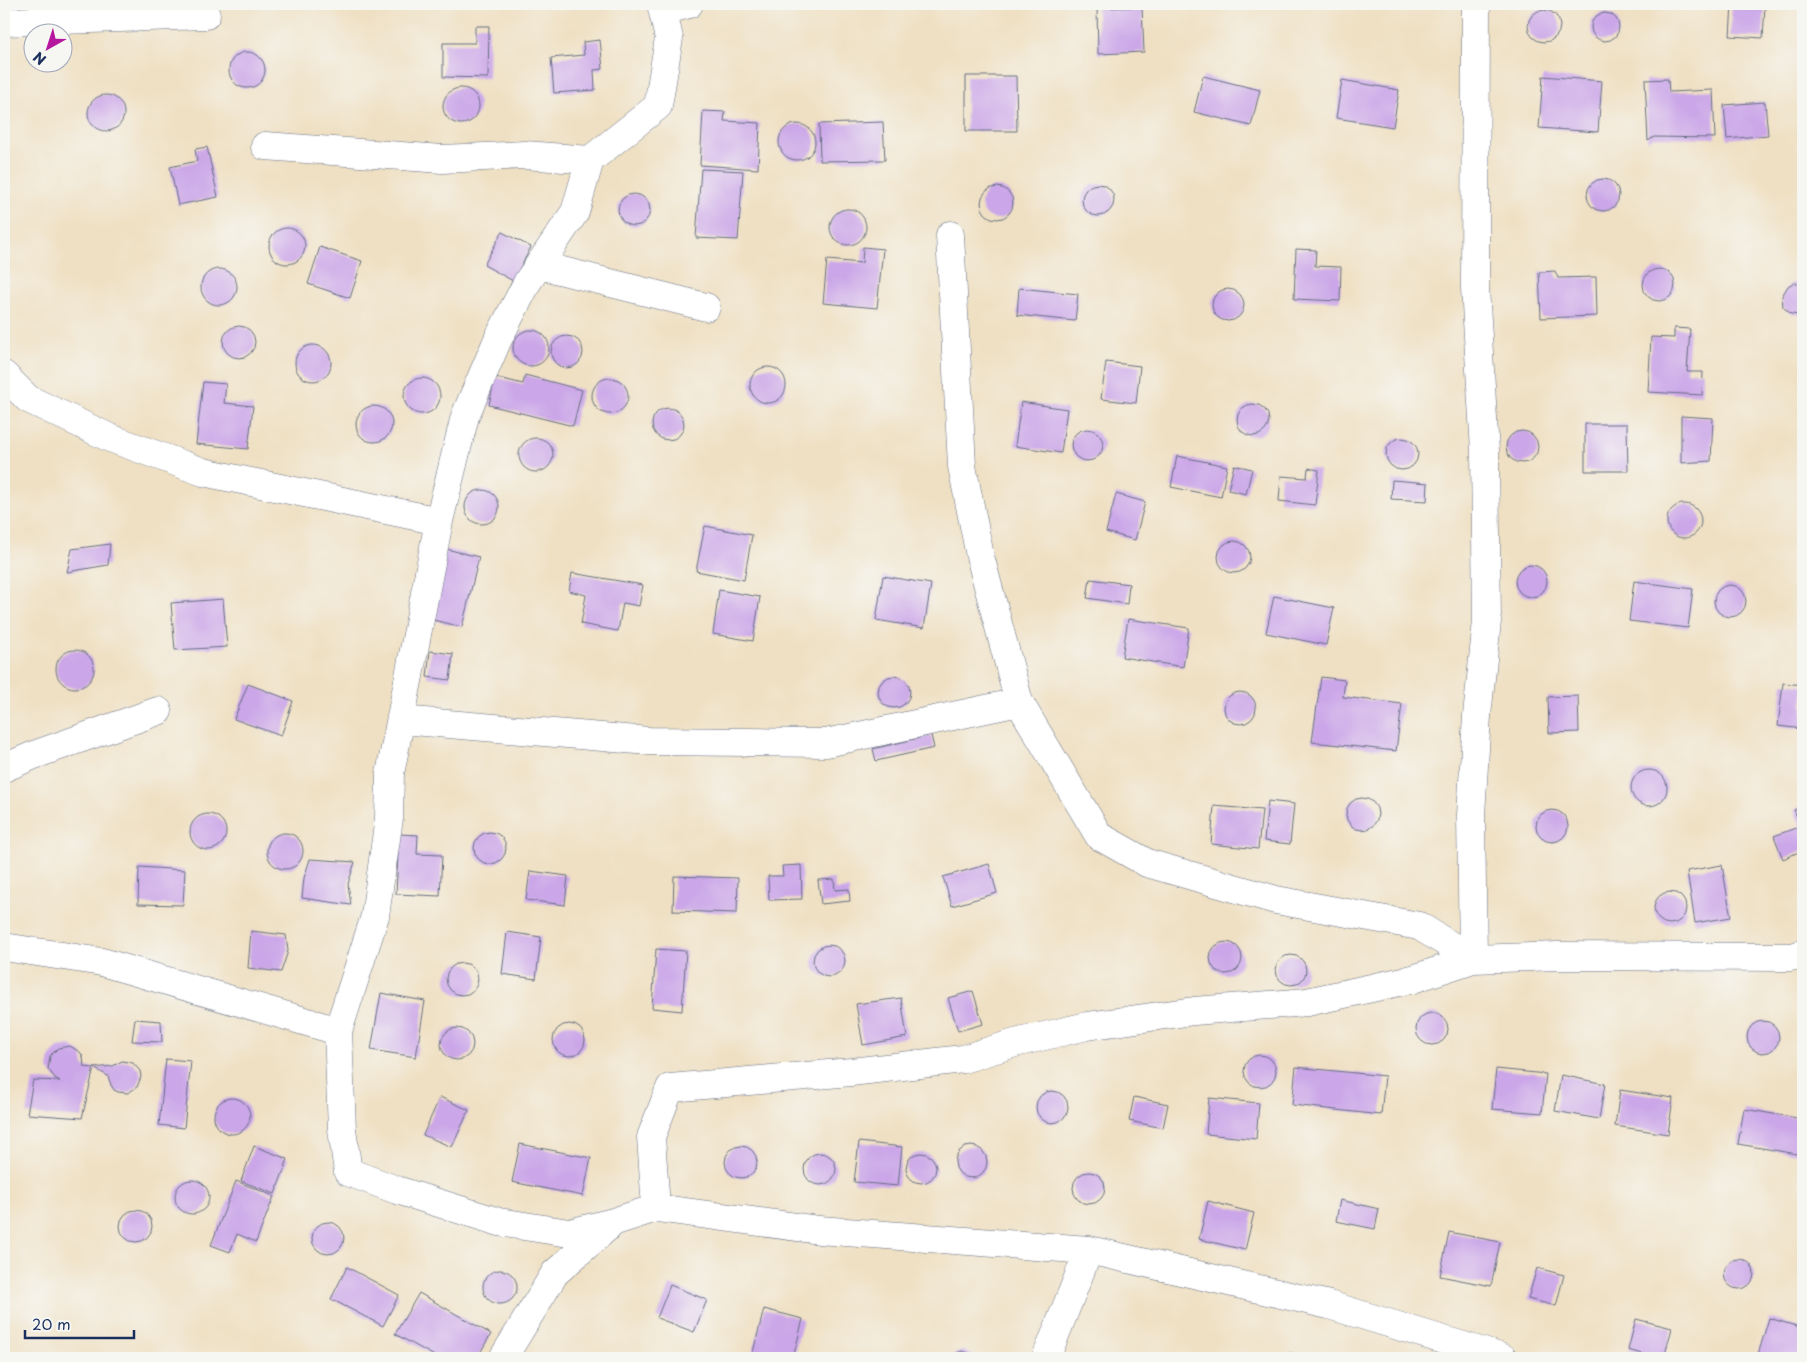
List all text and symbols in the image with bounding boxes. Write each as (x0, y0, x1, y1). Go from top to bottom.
north arrow (22, 22, 72, 72)
text: N (29, 47, 50, 70)
scale bar (25, 1307, 134, 1339)
text: 20 m (32, 1312, 71, 1335)

